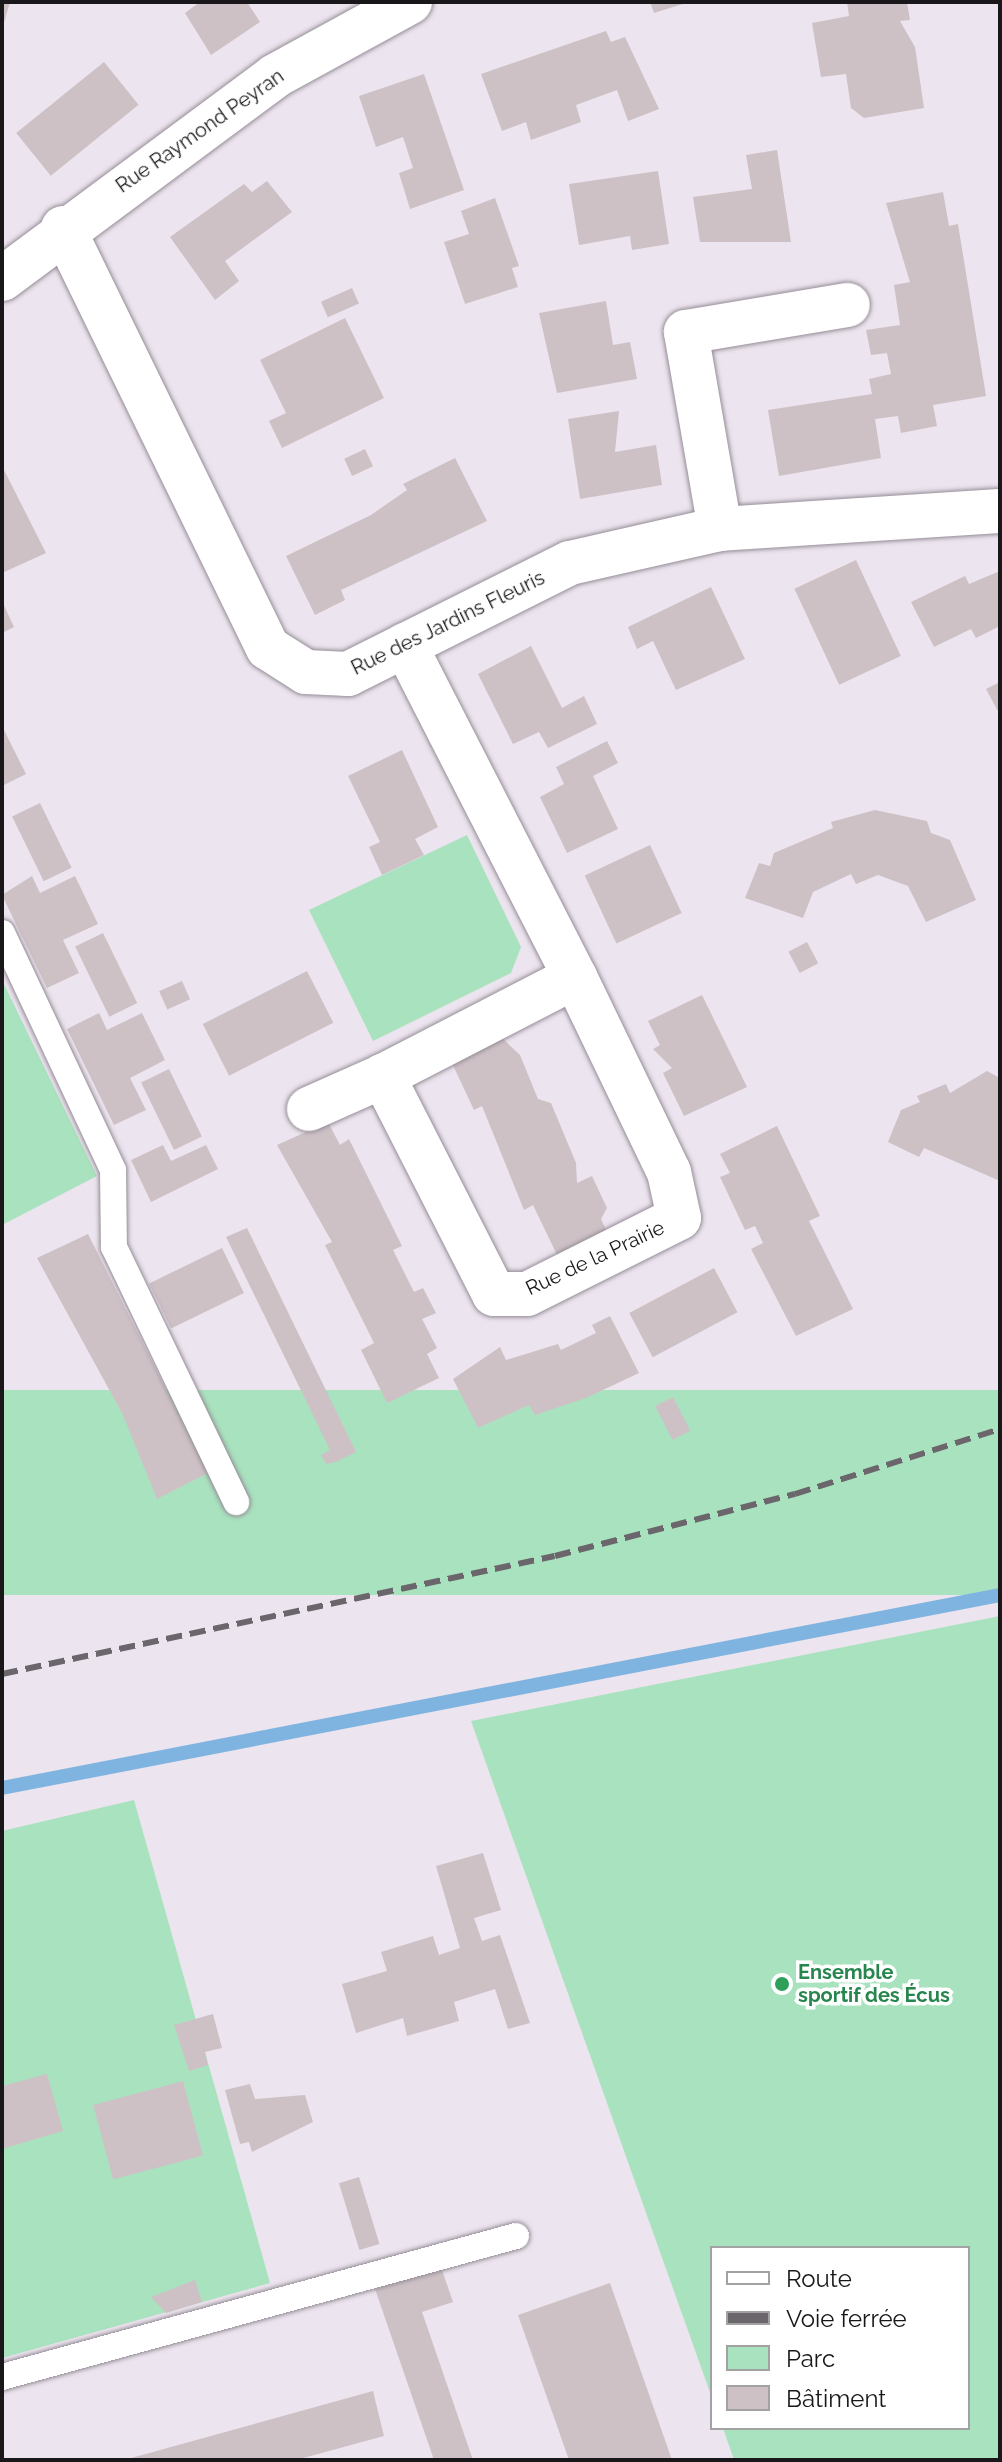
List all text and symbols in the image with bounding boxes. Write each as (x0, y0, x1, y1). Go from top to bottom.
street label: Rue Raymond Peyran (111, 64, 289, 198)
street label: Rue des Jardins Fleuris (347, 566, 549, 680)
street label: Rue de la Prairie (522, 1215, 668, 1301)
place label: Ensemble sportif des Écus (798, 1960, 950, 2007)
marker: Ensemble sportif des Écus (773, 1975, 791, 1993)
legend (710, 2246, 970, 2430)
text: Route (786, 2264, 852, 2293)
text: Voie ferrée (786, 2304, 907, 2333)
text: Parc (786, 2344, 835, 2373)
text: Bâtiment (786, 2384, 886, 2413)

